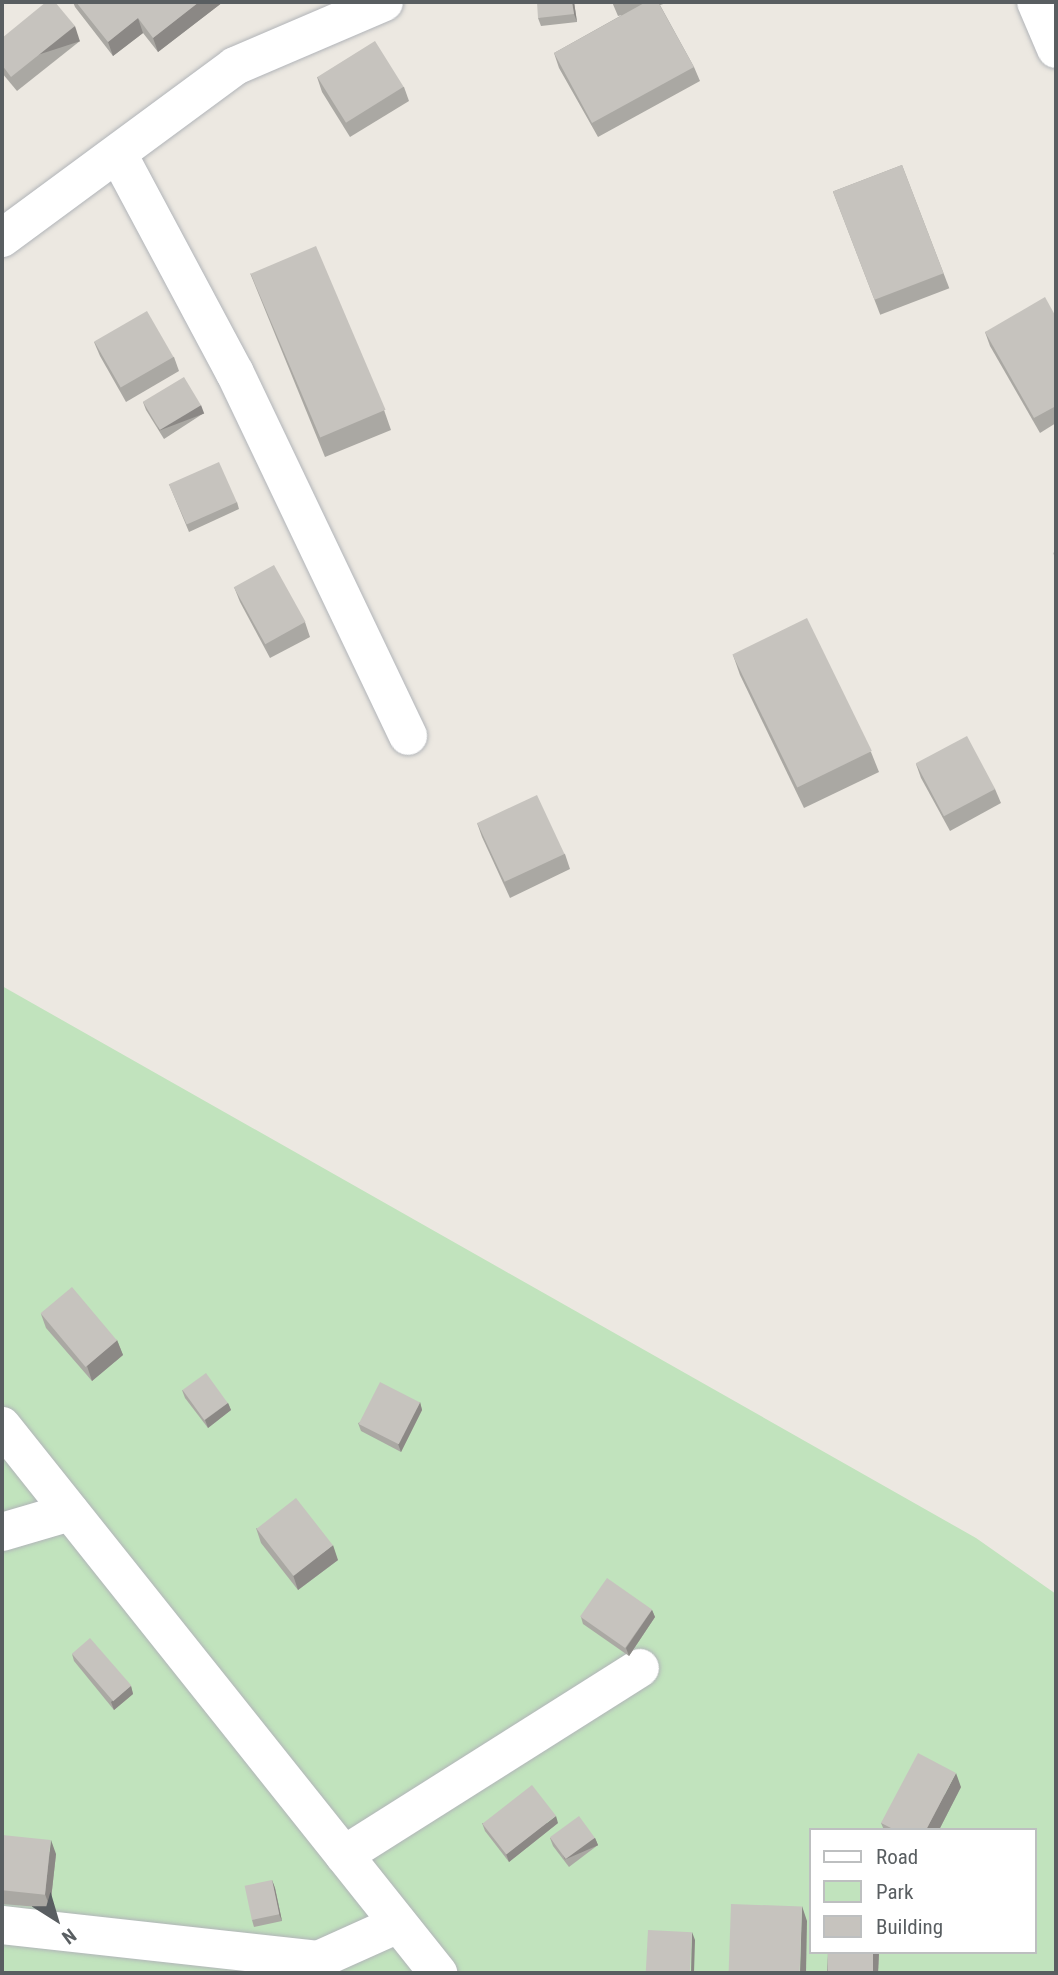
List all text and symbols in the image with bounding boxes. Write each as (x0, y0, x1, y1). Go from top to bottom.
legend (810, 1828, 1037, 1954)
text: Road (876, 1845, 918, 1869)
text: Park (876, 1880, 913, 1904)
north arrow (21, 1884, 91, 1954)
text: Building (876, 1915, 943, 1939)
text: N (57, 1923, 81, 1949)

